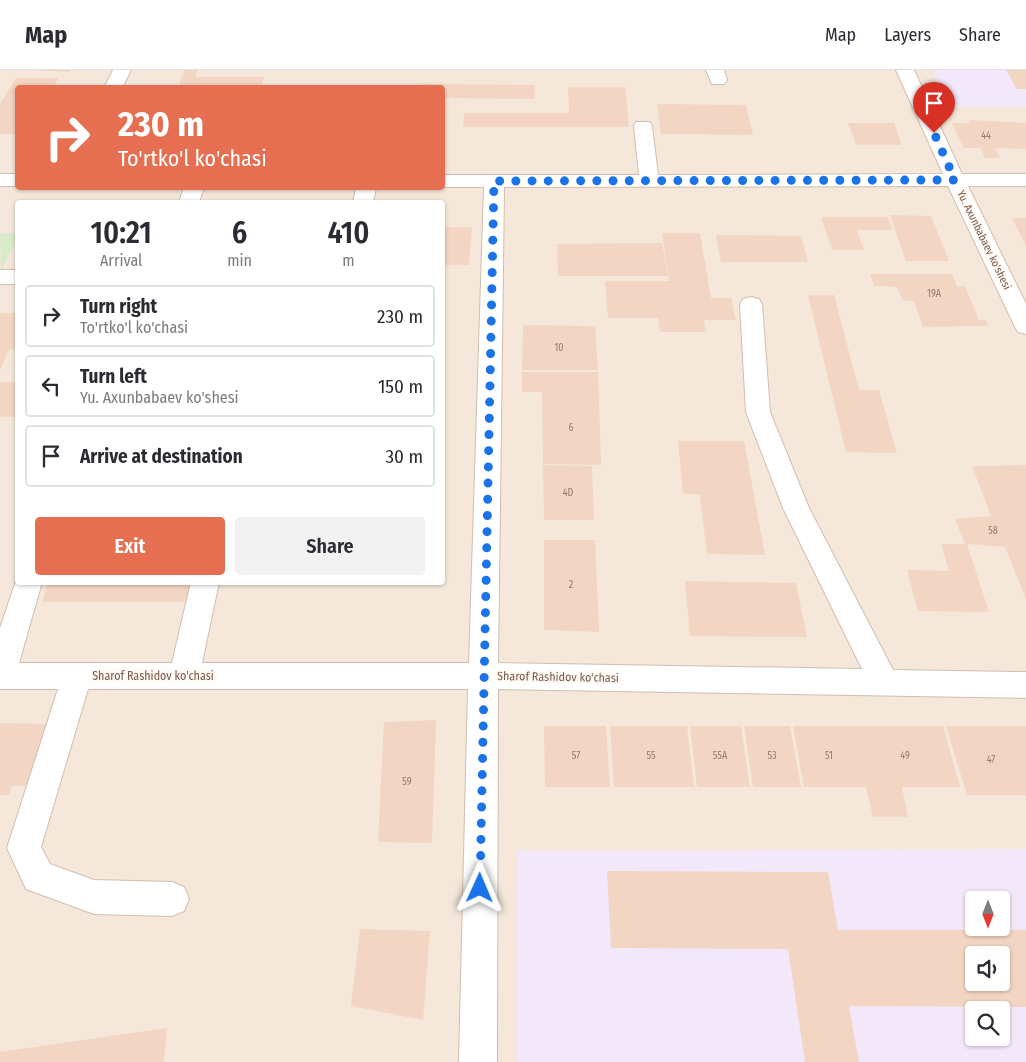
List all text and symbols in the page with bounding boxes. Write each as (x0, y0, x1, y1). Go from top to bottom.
text: Map (25, 21, 67, 49)
text: Map (825, 24, 856, 46)
text: Layers (884, 24, 931, 46)
text: Share (959, 24, 1001, 46)
pin (913, 82, 955, 133)
icon: arrive (920, 89, 948, 117)
text: 230 m (118, 103, 204, 145)
icon: right (35, 105, 100, 170)
house number: 44 (981, 130, 991, 142)
text: To'rtko'l ko'chasi (118, 145, 267, 172)
street label: Yu. Axunbabaev ko'shesi (954, 188, 1014, 292)
text: 10:21 (91, 215, 152, 251)
text: 6 (232, 215, 247, 251)
text: 410 (328, 215, 369, 251)
text: Arrival (100, 251, 142, 270)
text: min (227, 251, 252, 270)
text: m (342, 251, 355, 270)
house number: 19A (927, 288, 942, 300)
text: Turn right (80, 295, 157, 318)
icon: right (37, 302, 65, 330)
text: 230 m (377, 305, 423, 328)
text: To'rtko'l ko'chasi (80, 318, 188, 337)
house number: 10 (554, 342, 564, 354)
text: Turn left (80, 365, 147, 388)
icon: left (37, 372, 65, 400)
text: 150 m (378, 375, 423, 398)
text: Yu. Axunbabaev ko'shesi (80, 388, 239, 407)
house number: 6 (569, 422, 574, 434)
icon: arrive (37, 442, 65, 470)
text: Arrive at destination (80, 445, 243, 468)
text: 30 m (385, 445, 423, 468)
house number: 4D (563, 487, 574, 499)
button: Exit (35, 517, 225, 575)
button: Share (235, 517, 425, 575)
house number: 58 (988, 525, 998, 537)
house number: 2 (569, 579, 574, 591)
street label: Sharof Rashidov ko'chasi (92, 669, 214, 683)
street label: Sharof Rashidov ko'chasi (497, 669, 619, 685)
house number: 57 (572, 750, 580, 762)
house number: 55 (646, 750, 656, 762)
house number: 55A (713, 750, 728, 762)
house number: 53 (767, 750, 777, 762)
house number: 51 (825, 750, 833, 762)
house number: 49 (900, 750, 910, 762)
house number: 47 (987, 754, 995, 766)
house number: 59 (402, 776, 412, 788)
position arrow (453, 861, 505, 913)
north arrow (965, 891, 1010, 936)
map controls (965, 891, 1010, 1046)
button: sound (965, 946, 1010, 991)
button: search (965, 1001, 1010, 1046)

